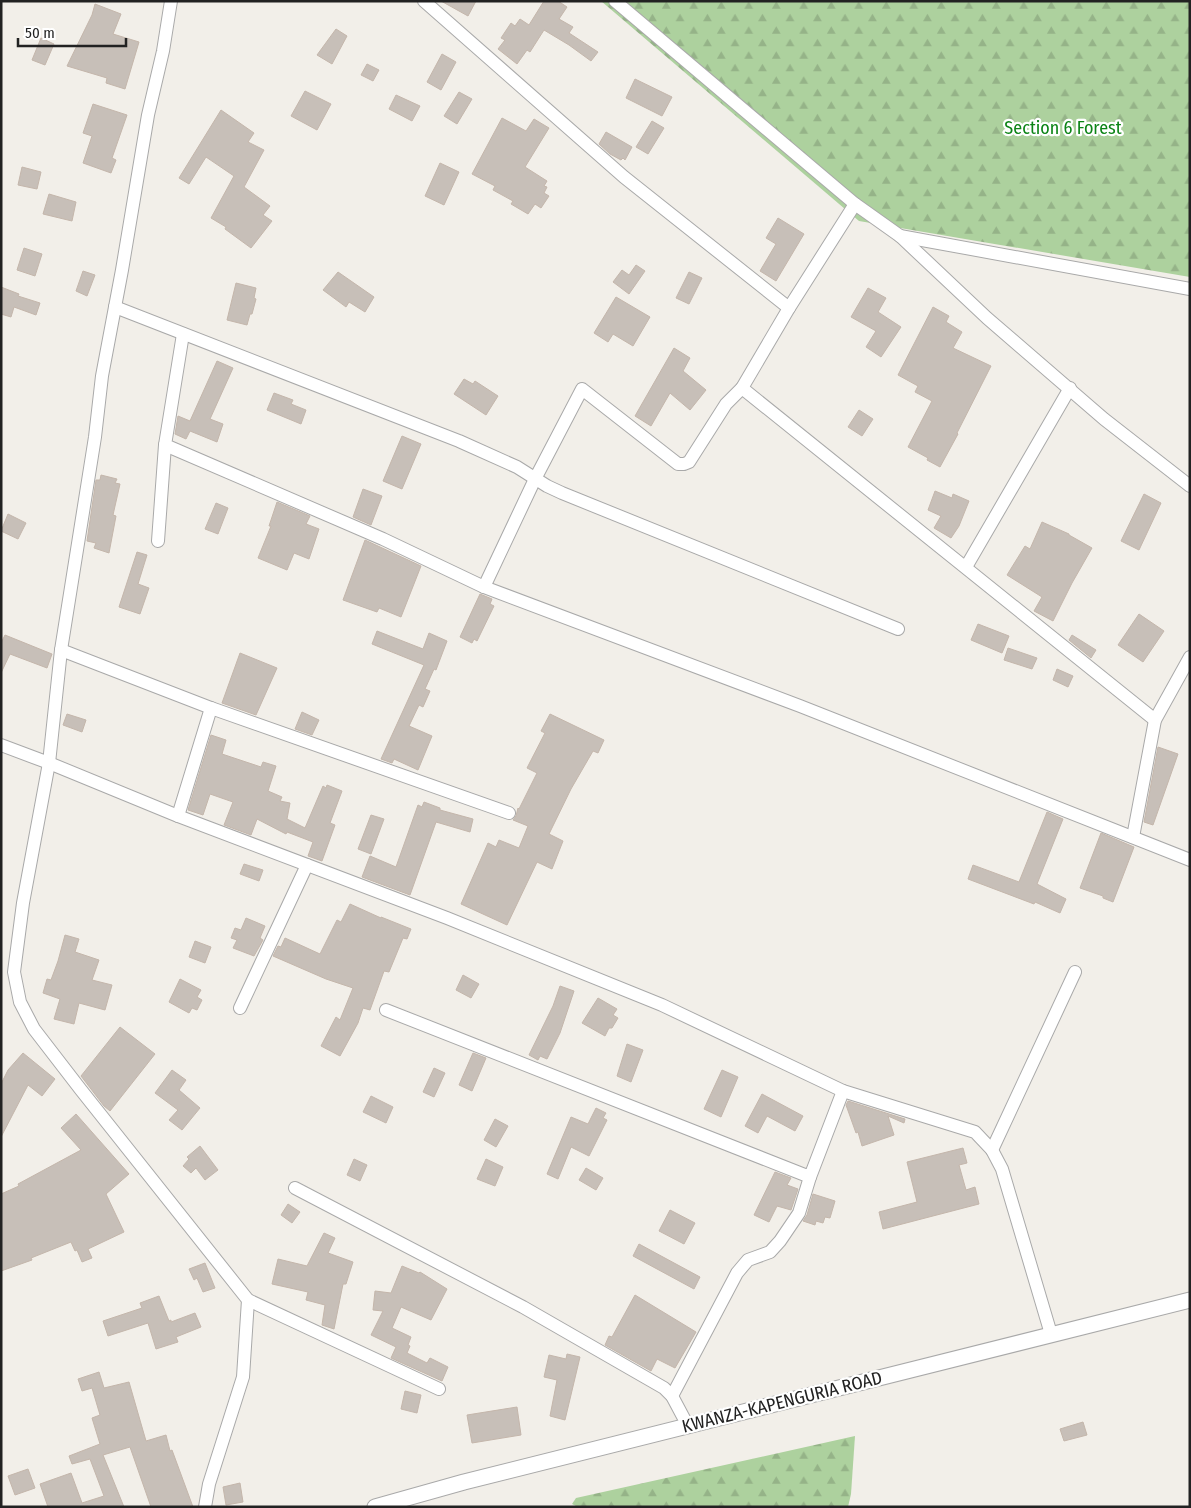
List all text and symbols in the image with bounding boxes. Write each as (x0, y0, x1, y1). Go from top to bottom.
scale bar (18, 15, 125, 47)
text: 50 m (25, 24, 55, 42)
park label: Section 6 Forest (1004, 117, 1122, 139)
street label: KWANZA-KAPENGURIA ROAD (680, 1366, 884, 1438)

